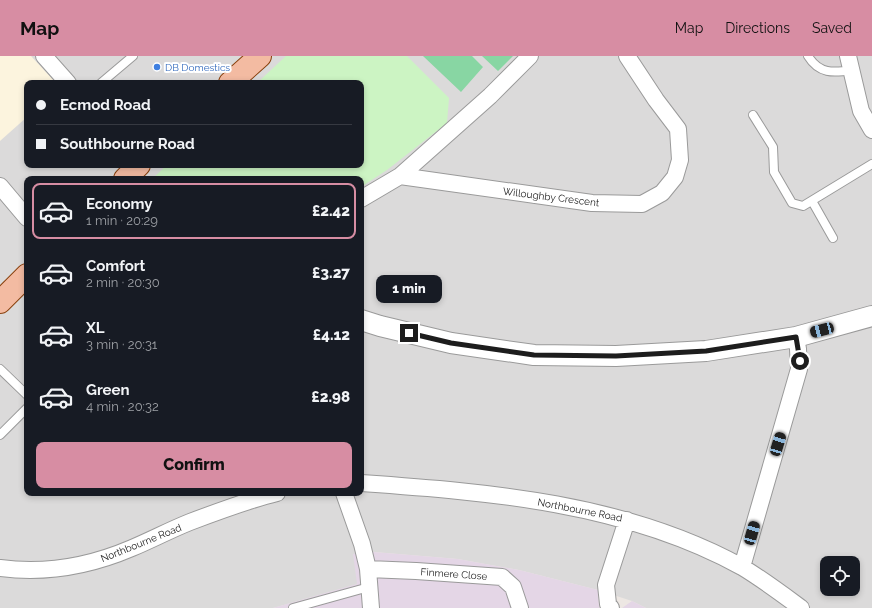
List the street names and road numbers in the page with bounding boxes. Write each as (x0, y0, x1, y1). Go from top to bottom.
street label: Willoughby Crescent (502, 186, 600, 208)
street label: Northbourne Road (537, 496, 623, 524)
street label: Northbourne Road (99, 522, 183, 564)
street label: Finmere Close (420, 566, 488, 582)

